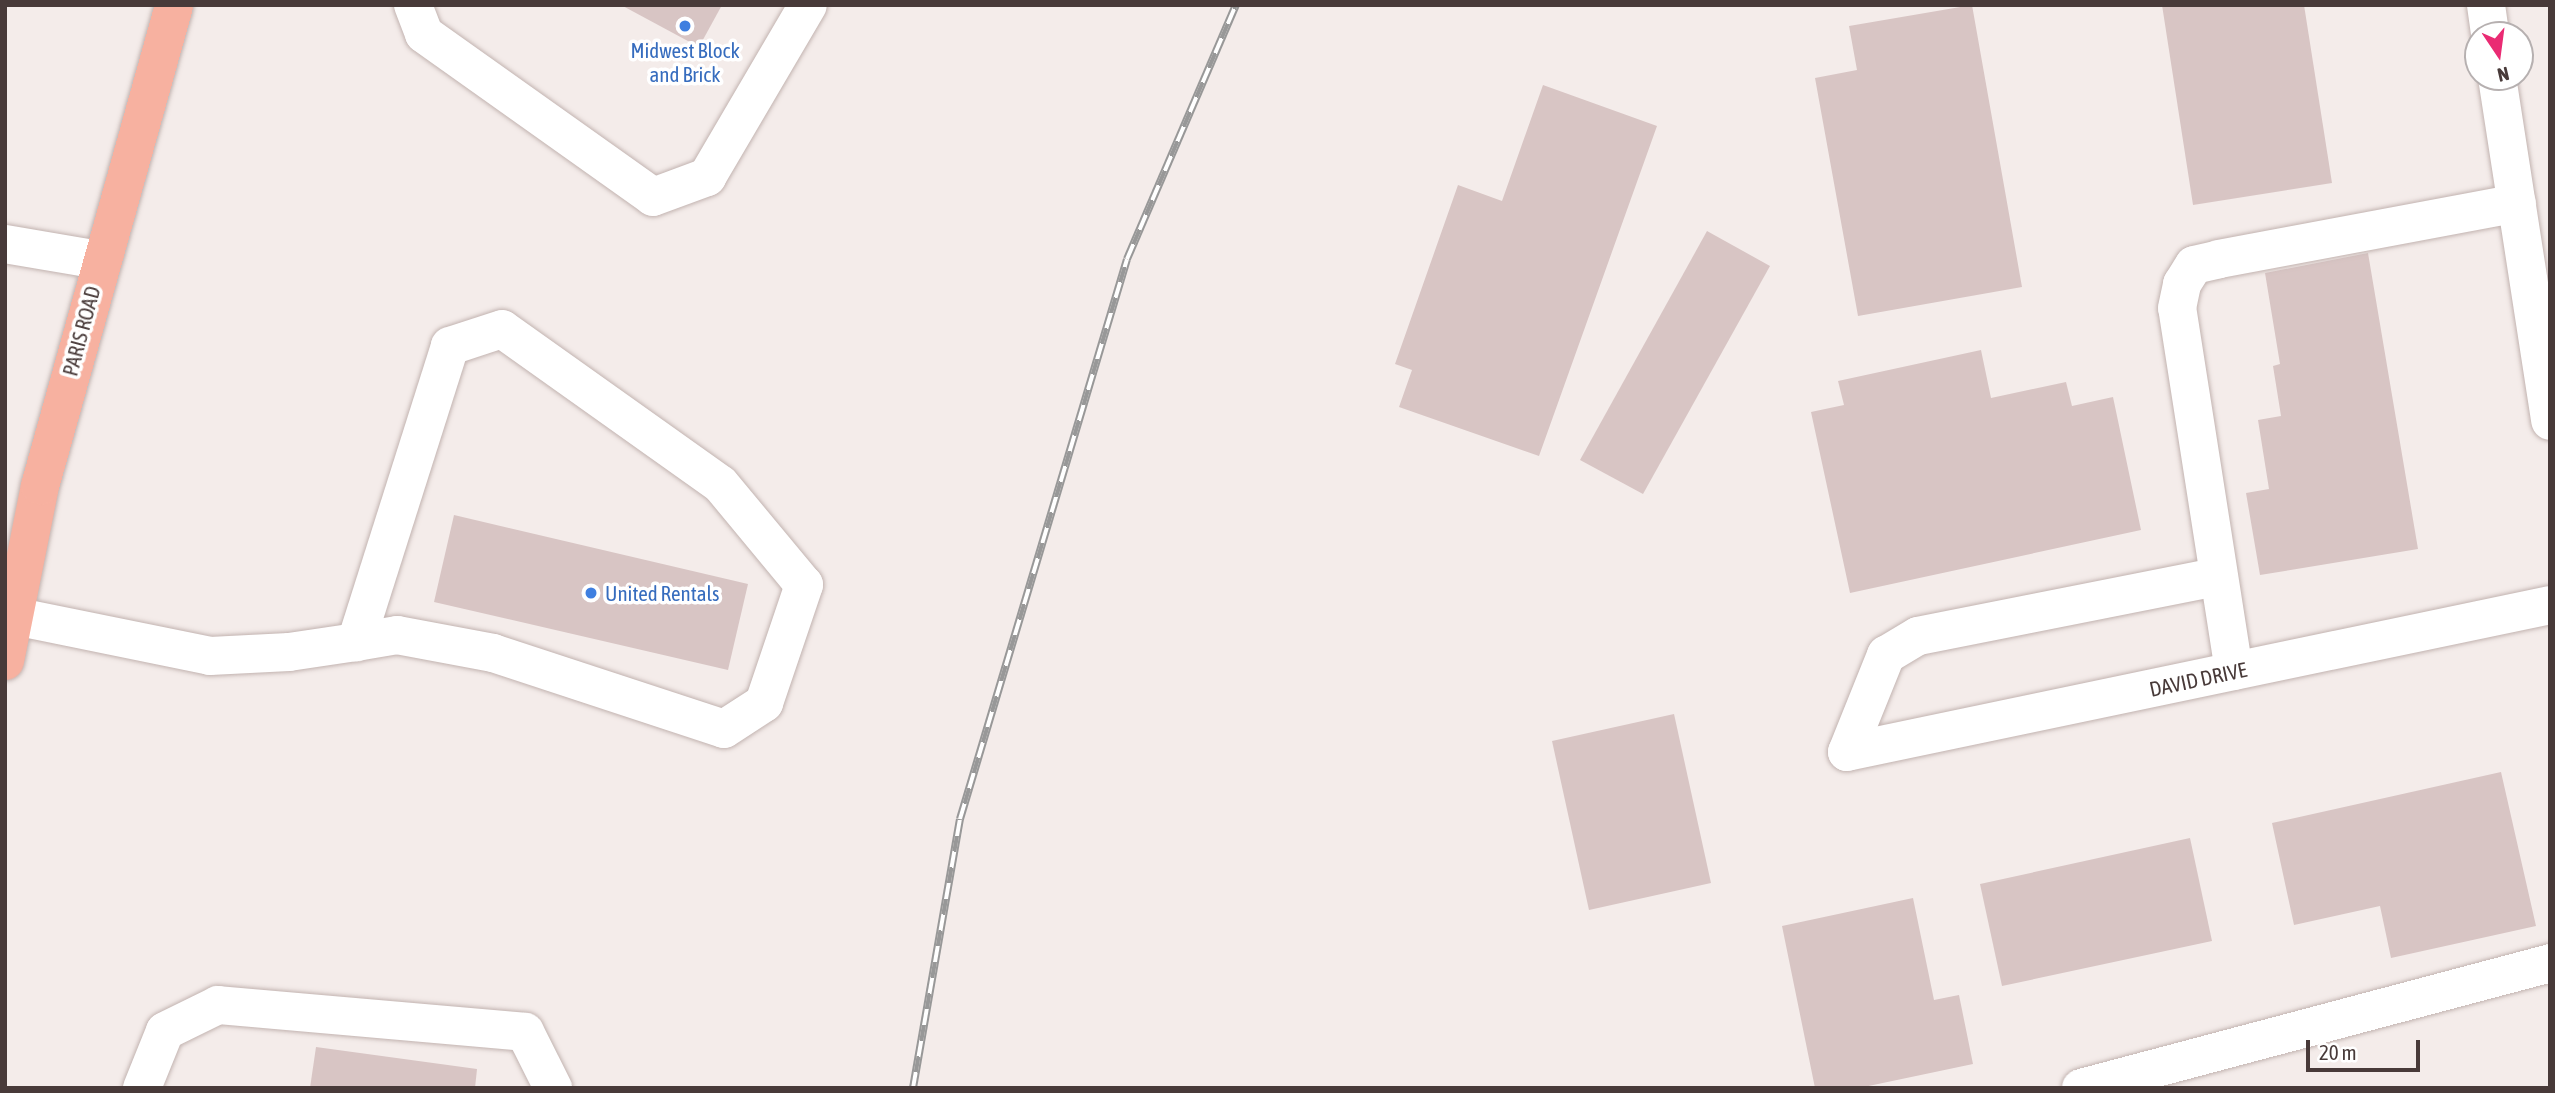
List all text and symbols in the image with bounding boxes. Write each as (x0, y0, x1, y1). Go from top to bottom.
marker: Midwest Block and Brick (677, 18, 693, 34)
north arrow (2464, 21, 2534, 91)
place label: Midwest Block and Brick (630, 37, 740, 87)
text: N (2495, 63, 2511, 86)
street label: PARIS ROAD (57, 283, 105, 379)
place label: United Rentals (605, 580, 720, 606)
marker: United Rentals (583, 585, 599, 601)
street label: DAVID DRIVE (2147, 656, 2249, 702)
scale bar (2310, 1026, 2424, 1070)
text: 20 m (2319, 1040, 2357, 1064)

